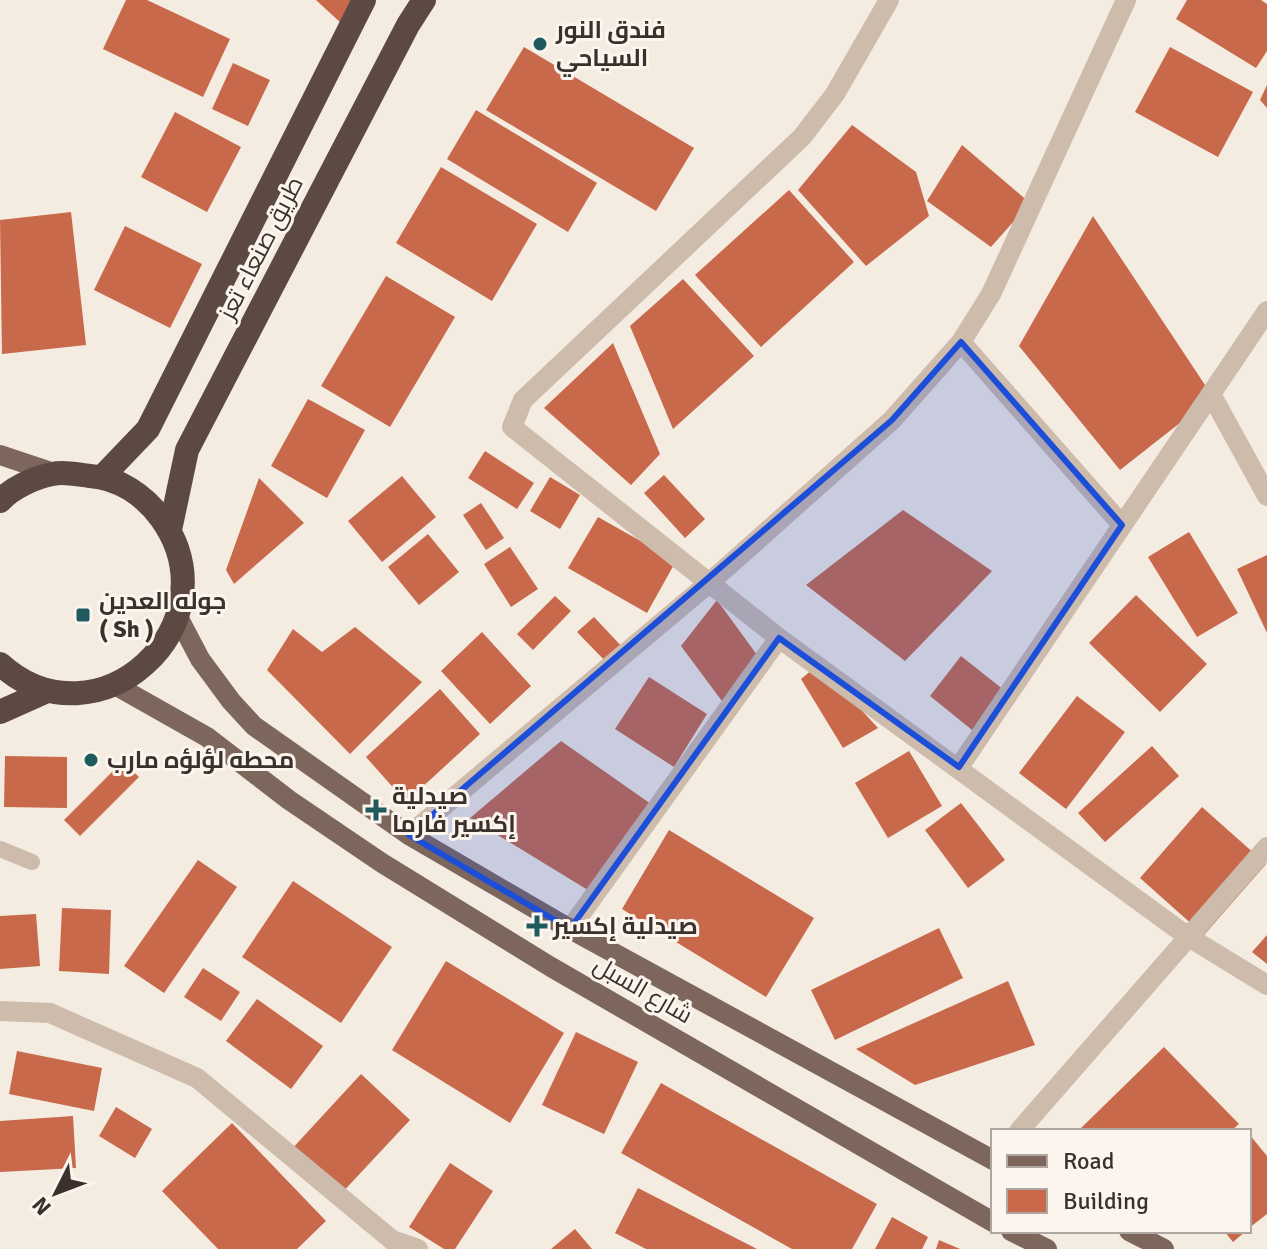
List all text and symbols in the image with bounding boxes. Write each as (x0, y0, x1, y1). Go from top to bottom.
place label: فندق النور السياحي (555, 15, 666, 77)
marker: فندق النور السياحي (531, 35, 549, 53)
street label: طريق صنعاء تعز (211, 172, 310, 326)
place label: جوله العدين ( Sh ) (99, 586, 226, 644)
marker: جوله العدين ( Sh ) (74, 606, 92, 624)
place label: محطه لؤلؤه مارب (107, 745, 294, 775)
marker: محطه لؤلؤه مارب (82, 751, 100, 769)
place label: صيدلية إكسير فارما (392, 781, 516, 839)
marker: صيدلية إكسير فارما (367, 801, 385, 819)
place label: صيدلية إكسير (552, 911, 698, 941)
marker: صيدلية إكسير (528, 917, 546, 935)
street label: شارع السبل (588, 950, 698, 1031)
legend (991, 1129, 1251, 1233)
text: Road (1063, 1146, 1114, 1176)
north arrow (16, 1153, 96, 1233)
text: Building (1063, 1186, 1149, 1216)
text: N (26, 1191, 57, 1221)

